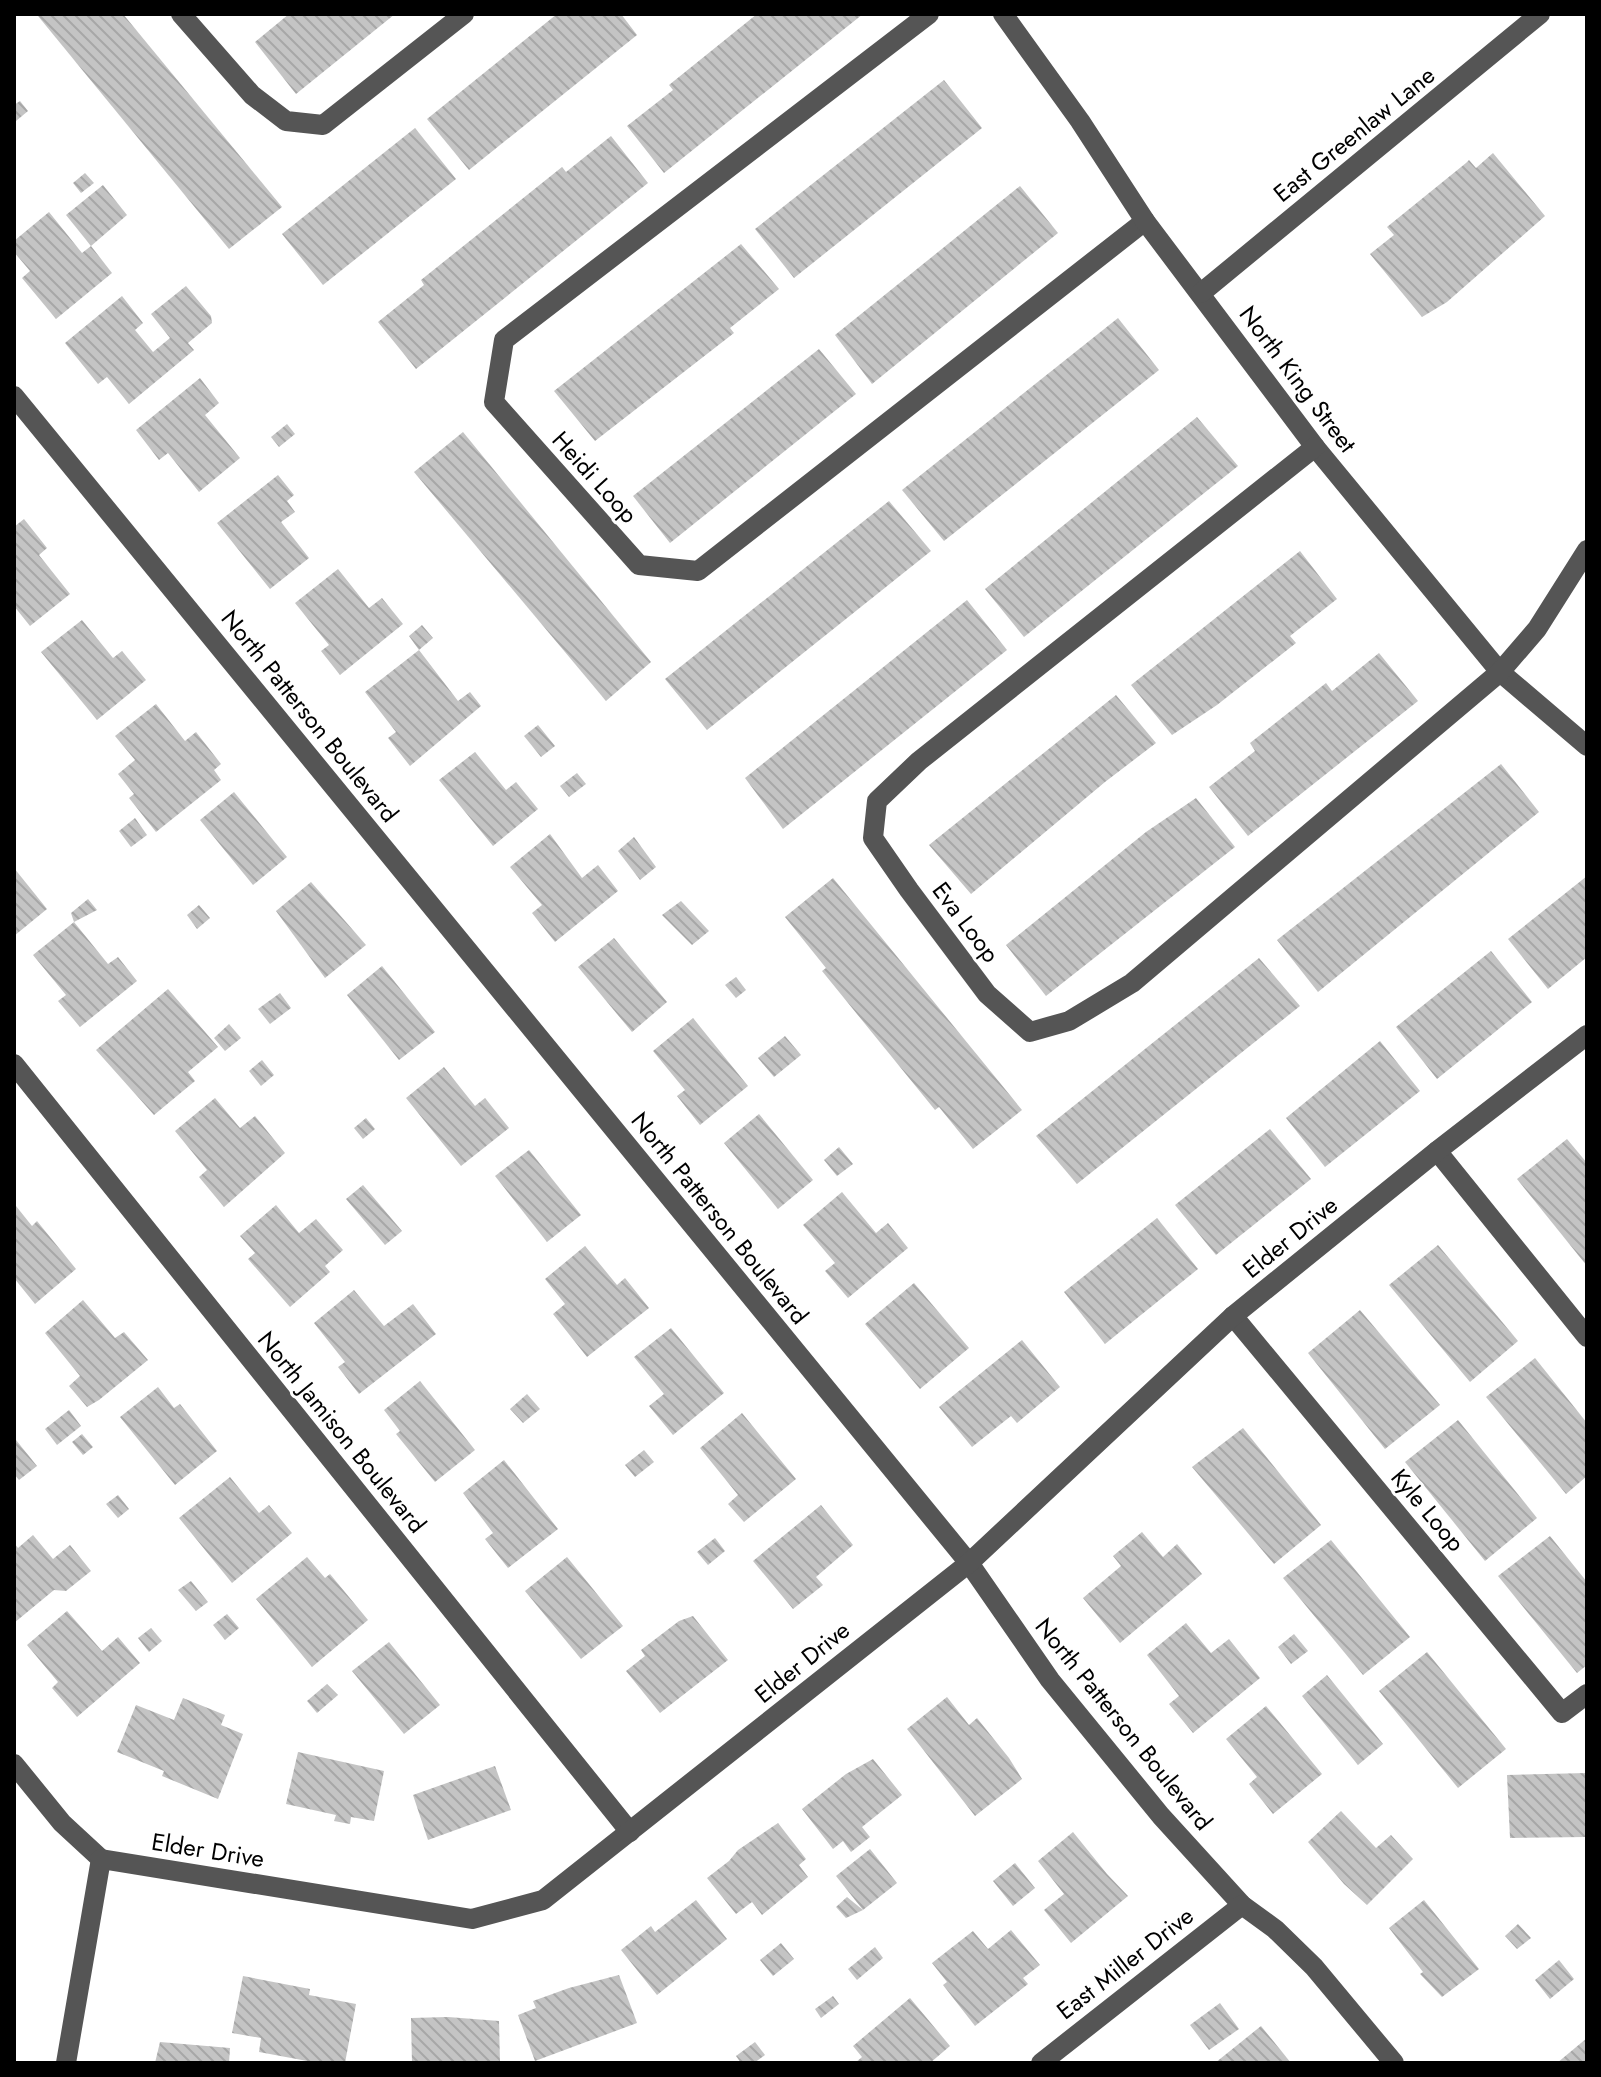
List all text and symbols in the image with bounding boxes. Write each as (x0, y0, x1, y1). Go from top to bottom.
street label: East Greenlaw Lane (1266, 58, 1442, 210)
street label: North King Street (1231, 298, 1365, 460)
street label: Heidi Loop (544, 423, 646, 531)
street label: North Patterson Boulevard (213, 602, 407, 830)
street label: Eva Loop (924, 874, 1008, 970)
street label: North Patterson Boulevard (623, 1104, 817, 1332)
street label: Elder Drive (1235, 1188, 1345, 1286)
street label: North Jamison Boulevard (249, 1323, 435, 1541)
street label: Kyle Loop (1383, 1461, 1473, 1559)
street label: North Patterson Boulevard (1027, 1610, 1221, 1838)
street label: Elder Drive (747, 1613, 857, 1711)
street label: Elder Drive (149, 1824, 267, 1876)
street label: East Miller Drive (1049, 1898, 1201, 2028)

